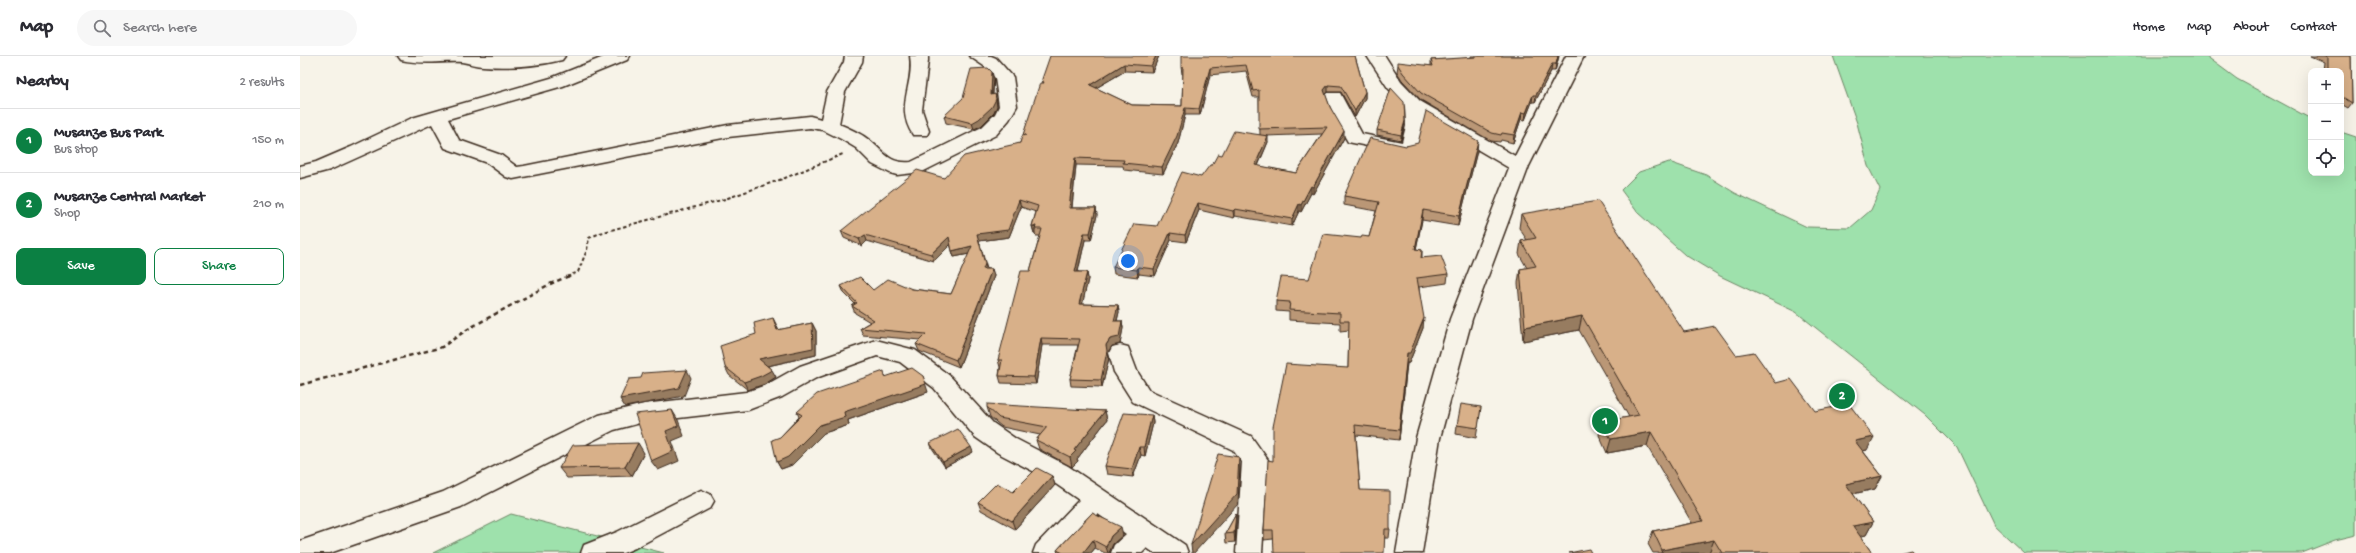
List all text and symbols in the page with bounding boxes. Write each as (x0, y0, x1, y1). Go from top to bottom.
search box (77, 10, 357, 46)
text: Map (20, 16, 53, 39)
icon: search (91, 17, 113, 39)
text: Search here (123, 19, 197, 37)
text: Home (2133, 19, 2165, 36)
text: Map (2187, 19, 2211, 36)
text: About (2233, 19, 2269, 36)
text: Contact (2291, 19, 2336, 36)
map controls (2308, 68, 2344, 176)
button: + (2308, 68, 2344, 104)
text: Nearby (16, 72, 69, 92)
text: 2 results (239, 75, 284, 90)
button: − (2308, 104, 2344, 140)
text: Musanze Bus Park (54, 124, 163, 142)
text: 1 (26, 133, 32, 148)
text: 150 m (252, 133, 284, 148)
button: locate (2308, 140, 2344, 176)
text: Bus stop (54, 142, 98, 157)
text: Musanze Central Market (54, 188, 205, 206)
text: 2 (26, 197, 32, 212)
text: 210 m (253, 197, 284, 212)
text: Shop (54, 206, 80, 221)
button: Save (16, 248, 146, 285)
button: Share (154, 248, 284, 285)
your location (1118, 251, 1138, 271)
pin: 2 (1829, 381, 1855, 411)
pin: 1 (1592, 406, 1618, 436)

